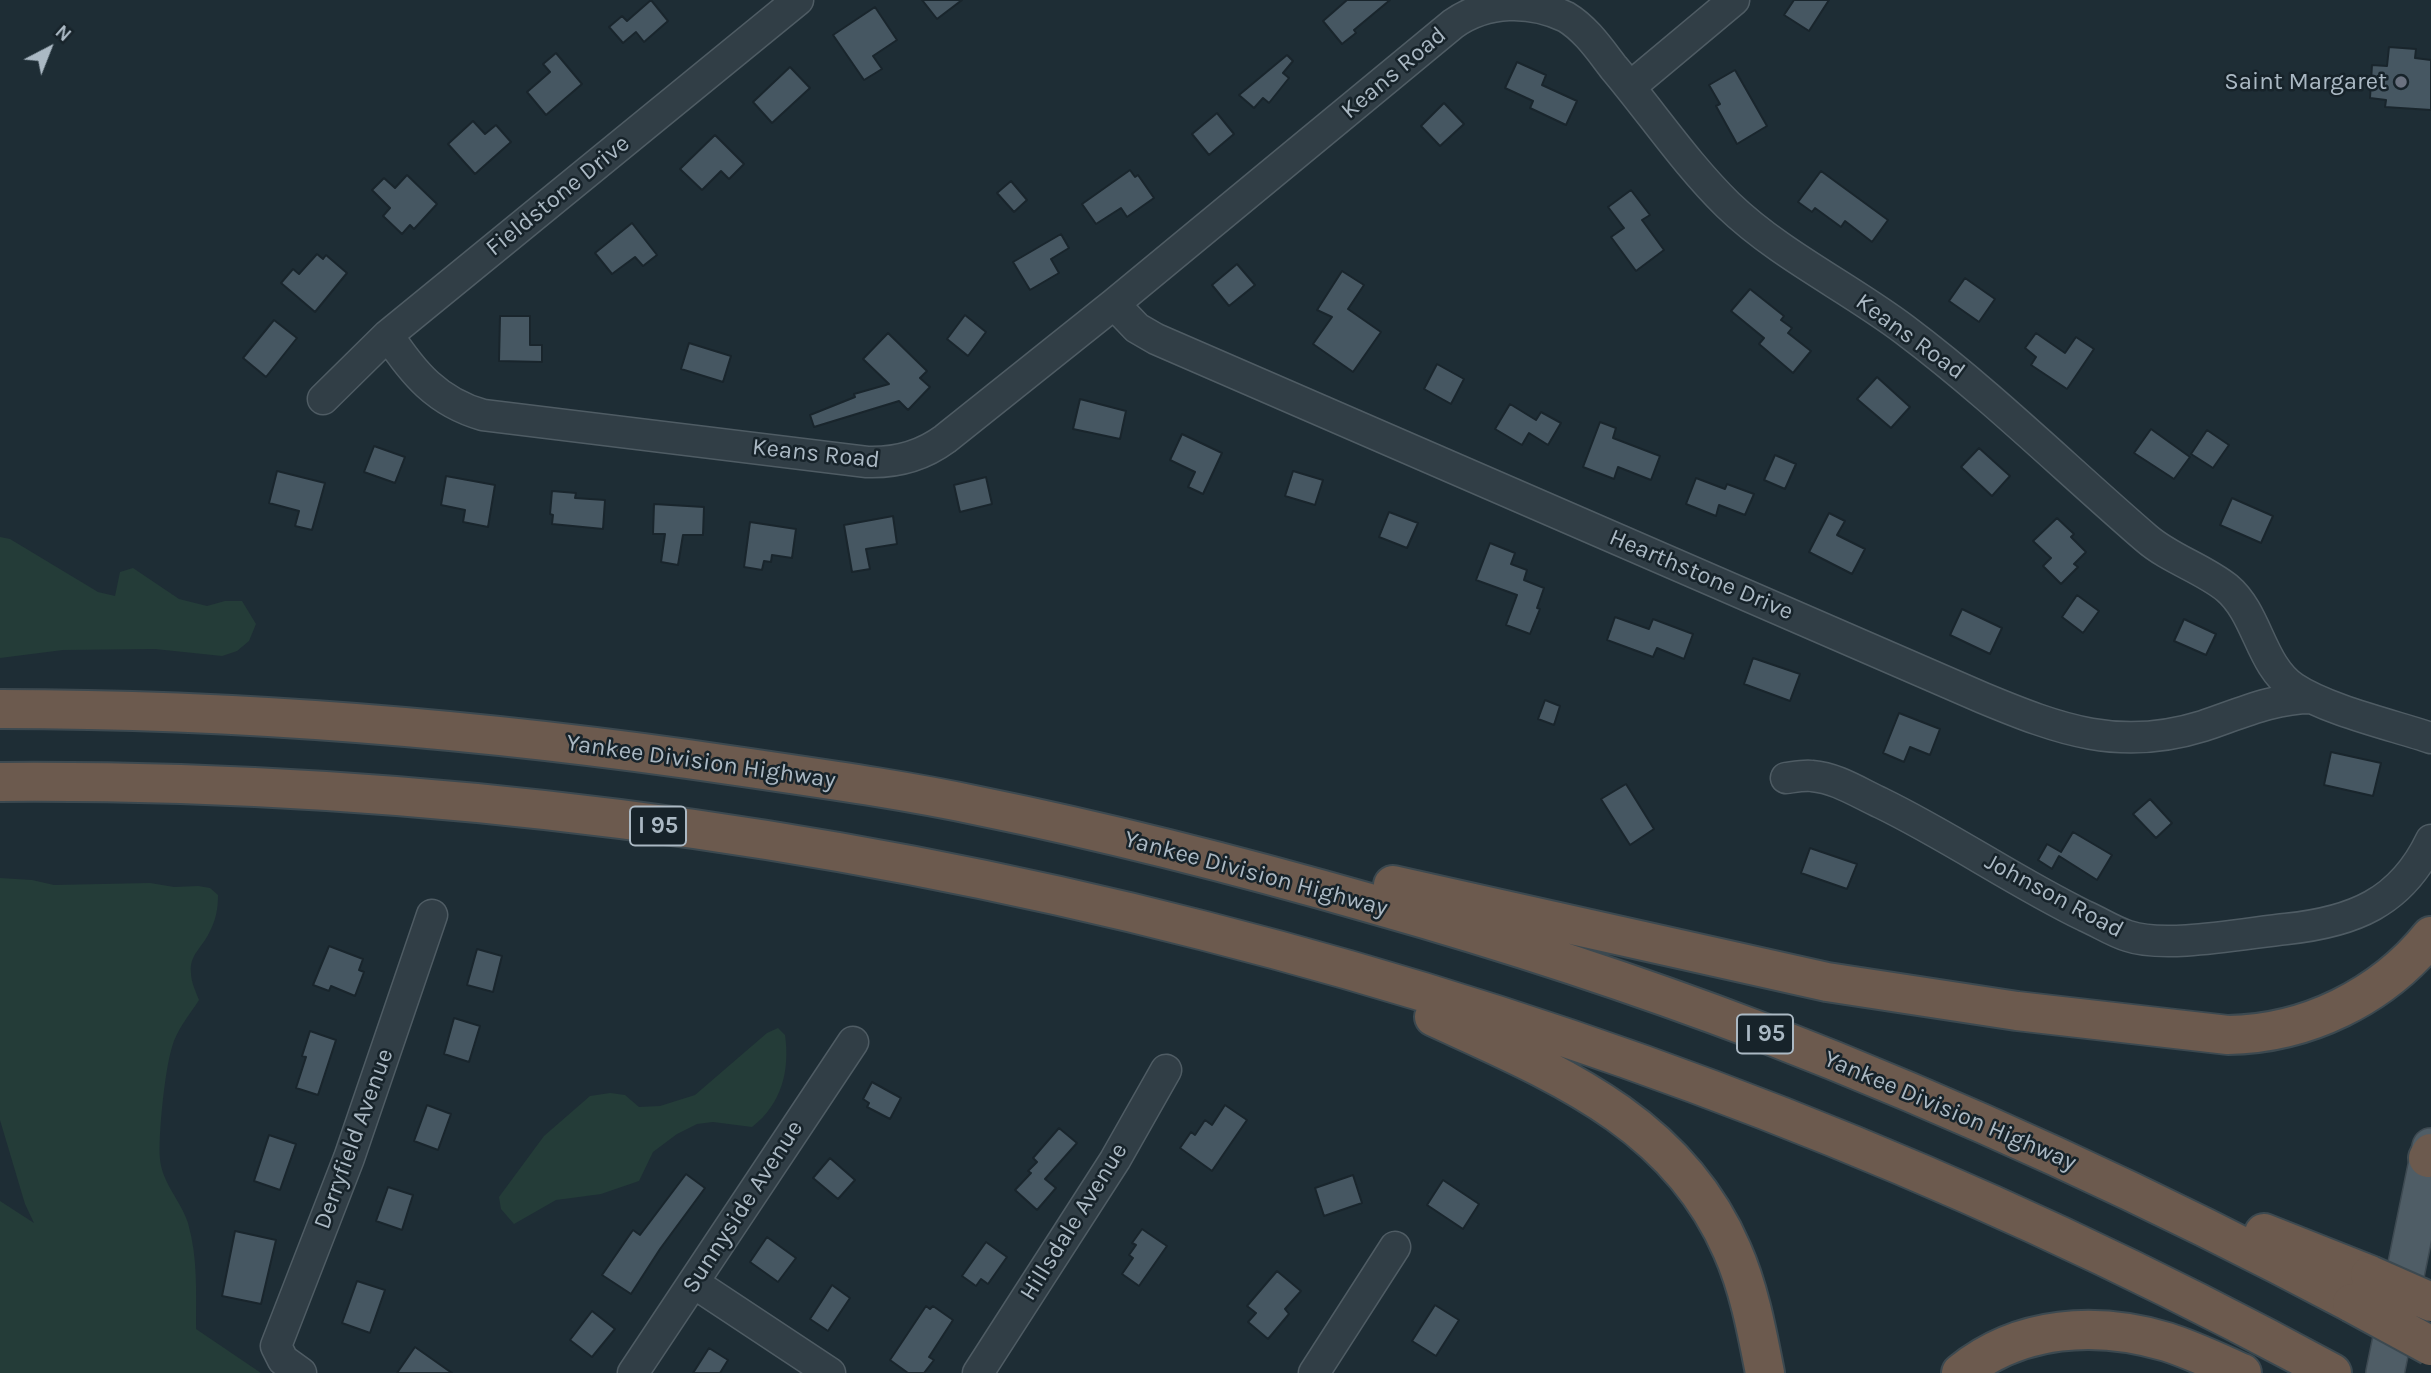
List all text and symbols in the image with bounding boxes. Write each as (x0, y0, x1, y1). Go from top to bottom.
north arrow (14, 14, 84, 84)
text: N (51, 21, 75, 46)
street label: Keans Road (1336, 21, 1452, 125)
place label: Saint Margaret (2224, 68, 2387, 96)
marker: Saint Margaret (2393, 74, 2409, 90)
street label: Fieldstone Drive (480, 129, 636, 263)
street label: Keans Road (1850, 288, 1970, 386)
street label: Keans Road (751, 433, 881, 475)
street label: Hearthstone Drive (1605, 523, 1797, 627)
street label: Yankee Division Highway (565, 729, 837, 795)
road number: I 95 (630, 806, 686, 846)
street label: Yankee Division Highway (1121, 825, 1391, 923)
street label: Johnson Road (1980, 847, 2128, 945)
road number: I 95 (1737, 1015, 1793, 1054)
street label: Derryfield Avenue (308, 1045, 400, 1233)
street label: Yankee Division Highway (1819, 1045, 2081, 1177)
street label: Sunnyside Avenue (676, 1115, 810, 1299)
street label: Hillsdale Avenue (1014, 1138, 1134, 1306)

